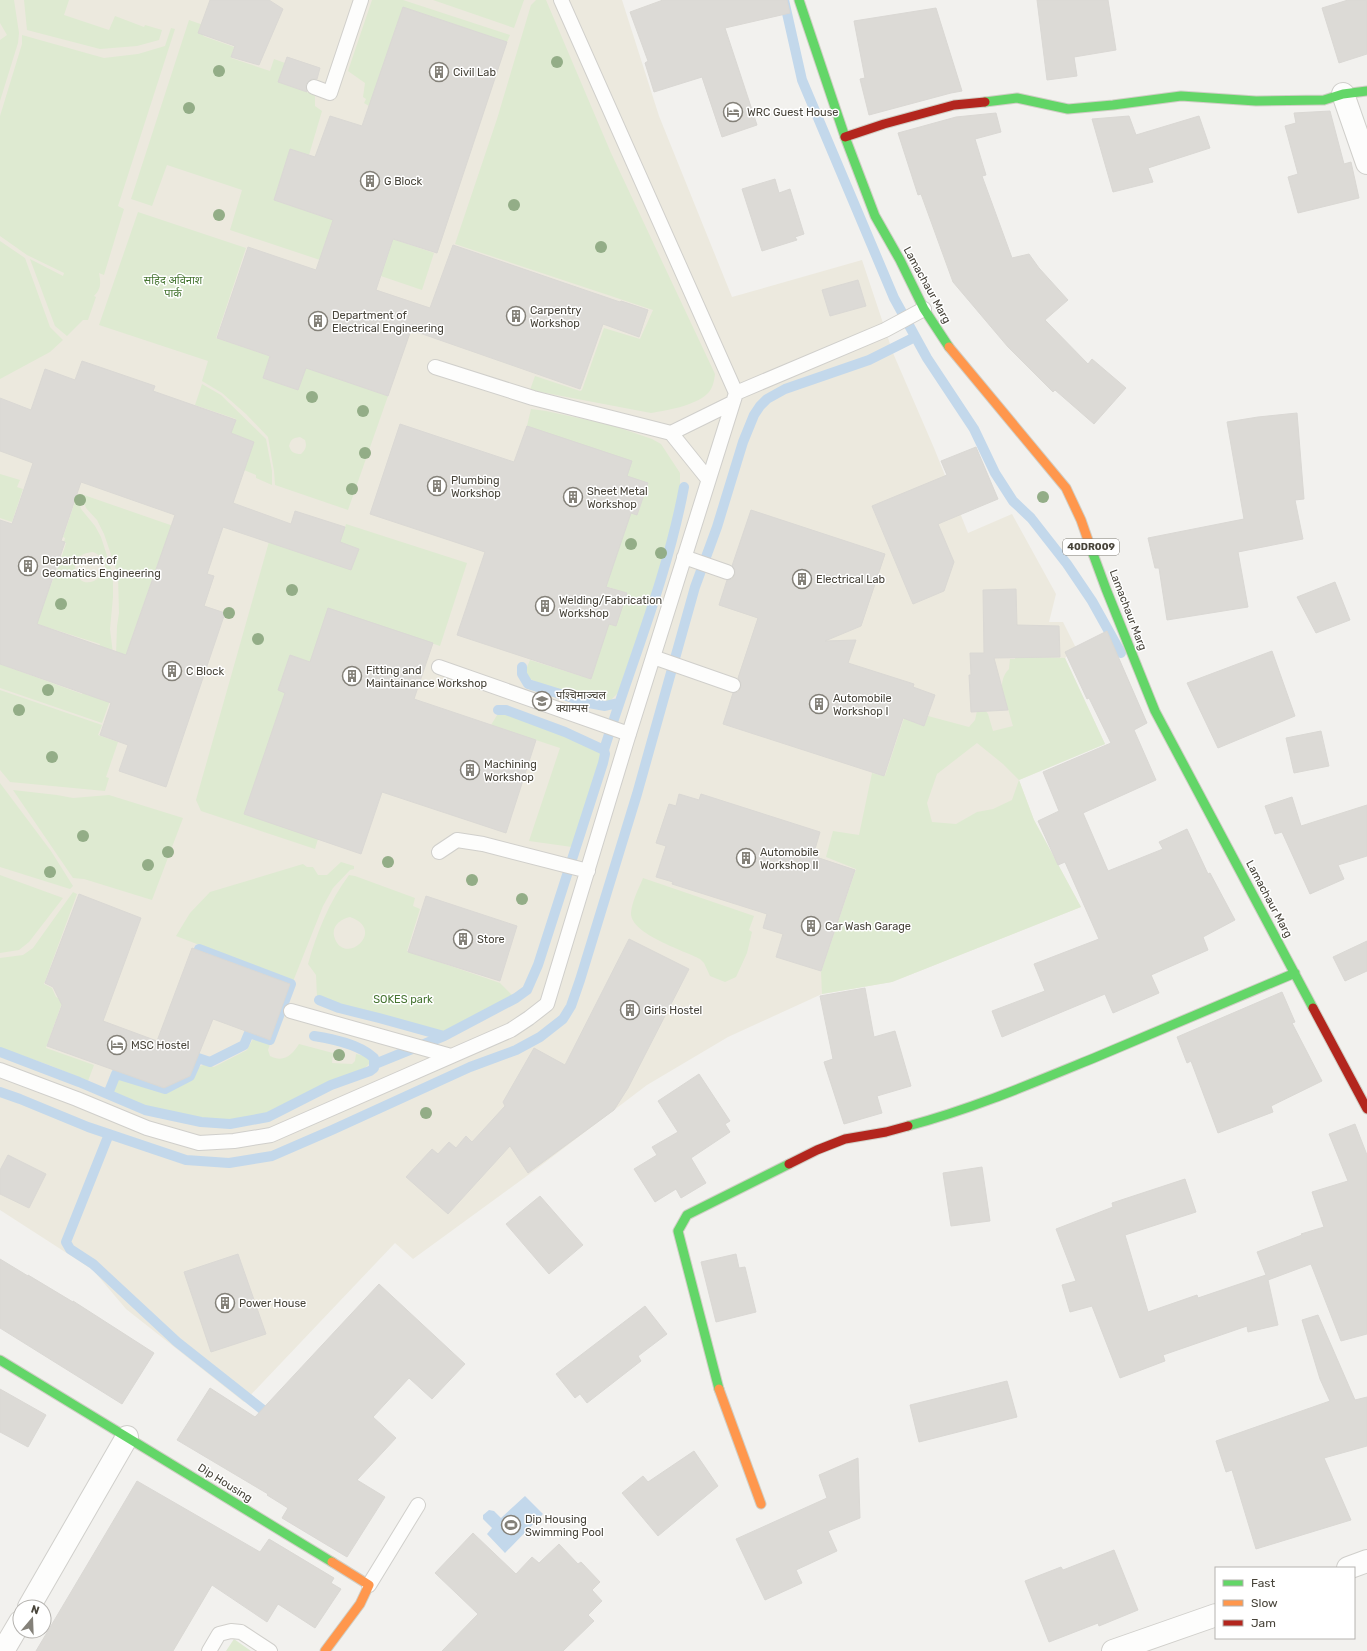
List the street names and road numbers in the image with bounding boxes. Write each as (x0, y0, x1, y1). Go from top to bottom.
street label: Lamachaur Marg (901, 244, 953, 326)
road number: 40DR009 (1063, 539, 1119, 555)
street label: Lamachaur Marg (1107, 568, 1149, 652)
street label: Lamachaur Marg (1243, 858, 1295, 940)
street label: Dip Housing (195, 1461, 255, 1505)

